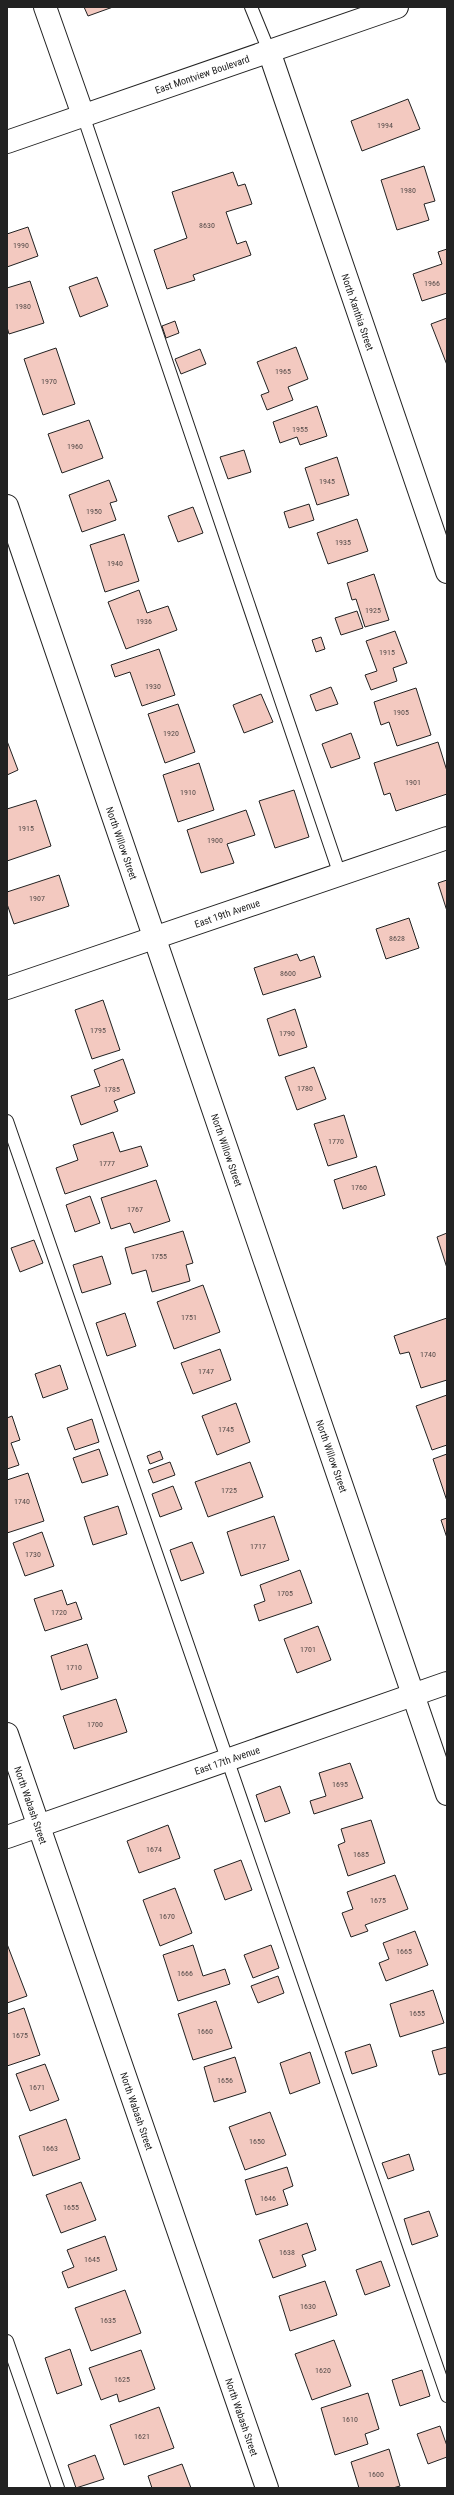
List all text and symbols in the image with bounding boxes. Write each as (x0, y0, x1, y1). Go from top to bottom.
street label: East Montview Boulevard (153, 53, 251, 96)
house number: 1994 (377, 121, 393, 130)
house number: 1980 (400, 186, 416, 195)
house number: 8630 (199, 221, 215, 230)
house number: 1990 (13, 241, 29, 250)
street label: North Xanthia Street (339, 272, 376, 352)
house number: 1966 (424, 279, 440, 288)
house number: 1980 (15, 302, 31, 311)
house number: 1965 (275, 367, 291, 376)
house number: 1970 (41, 377, 57, 386)
house number: 1955 (292, 425, 308, 434)
house number: 1960 (67, 442, 83, 451)
house number: 1945 (319, 477, 335, 486)
house number: 1950 (86, 507, 102, 516)
house number: 1935 (335, 538, 351, 547)
house number: 1940 (107, 559, 123, 568)
house number: 1925 (365, 606, 381, 615)
house number: 1936 (136, 617, 152, 626)
house number: 1915 (379, 648, 395, 657)
house number: 1930 (145, 682, 161, 691)
house number: 1905 (393, 708, 409, 717)
house number: 1920 (163, 729, 179, 738)
house number: 1901 (405, 778, 421, 787)
house number: 1910 (180, 788, 196, 797)
street label: North Willow Street (104, 805, 139, 881)
house number: 1915 (18, 824, 34, 833)
house number: 1900 (207, 836, 223, 845)
house number: 1907 (29, 894, 45, 903)
street label: East 19th Avenue (193, 897, 262, 930)
house number: 8628 (389, 934, 405, 943)
house number: 8600 (280, 969, 296, 978)
house number: 1795 (90, 1026, 106, 1035)
house number: 1790 (279, 1029, 295, 1038)
house number: 1780 (297, 1084, 313, 1093)
house number: 1785 (104, 1085, 120, 1094)
street label: North Willow Street (209, 1112, 244, 1188)
house number: 1770 (328, 1137, 344, 1146)
house number: 1777 (99, 1159, 115, 1168)
house number: 1760 (351, 1183, 367, 1192)
house number: 1767 (127, 1205, 143, 1214)
house number: 1755 (151, 1252, 167, 1261)
house number: 1751 (181, 1313, 197, 1322)
house number: 1740 (420, 1350, 436, 1359)
house number: 1747 (198, 1367, 214, 1376)
street label: North Willow Street (314, 1418, 349, 1494)
house number: 1745 (218, 1425, 234, 1434)
house number: 1725 (221, 1486, 237, 1495)
house number: 1740 (14, 1497, 30, 1506)
house number: 1717 (250, 1542, 266, 1551)
house number: 1730 (25, 1550, 41, 1559)
house number: 1705 (277, 1589, 293, 1598)
house number: 1720 (51, 1608, 67, 1617)
house number: 1701 (300, 1645, 316, 1654)
house number: 1710 (66, 1663, 82, 1672)
house number: 1700 (87, 1720, 103, 1729)
street label: East 17th Avenue (193, 1744, 262, 1777)
street label: North Wabash Street (12, 1765, 49, 1846)
house number: 1695 (332, 1780, 348, 1789)
house number: 1674 (146, 1845, 162, 1854)
house number: 1685 (353, 1850, 369, 1859)
house number: 1675 (370, 1896, 386, 1905)
house number: 1670 (159, 1912, 175, 1921)
house number: 1665 (396, 1947, 412, 1956)
house number: 1666 (177, 1969, 193, 1978)
house number: 1655 (409, 2009, 425, 2018)
house number: 1660 (197, 2027, 213, 2036)
house number: 1675 (12, 2031, 28, 2040)
street label: North Wabash Street (118, 2071, 155, 2152)
house number: 1656 (217, 2076, 233, 2085)
house number: 1671 (29, 2083, 45, 2092)
house number: 1650 (249, 2137, 265, 2146)
house number: 1663 (42, 2144, 58, 2153)
house number: 1646 (260, 2194, 276, 2203)
house number: 1655 (63, 2203, 79, 2212)
house number: 1638 (279, 2248, 295, 2257)
house number: 1645 (84, 2255, 100, 2264)
house number: 1630 (300, 2302, 316, 2311)
house number: 1635 (100, 2316, 116, 2325)
house number: 1620 (315, 2366, 331, 2375)
house number: 1625 (114, 2375, 130, 2384)
street label: North Wabash Street (223, 2377, 260, 2458)
house number: 1610 (342, 2415, 358, 2424)
house number: 1621 (134, 2432, 150, 2441)
house number: 1600 (368, 2470, 384, 2479)

